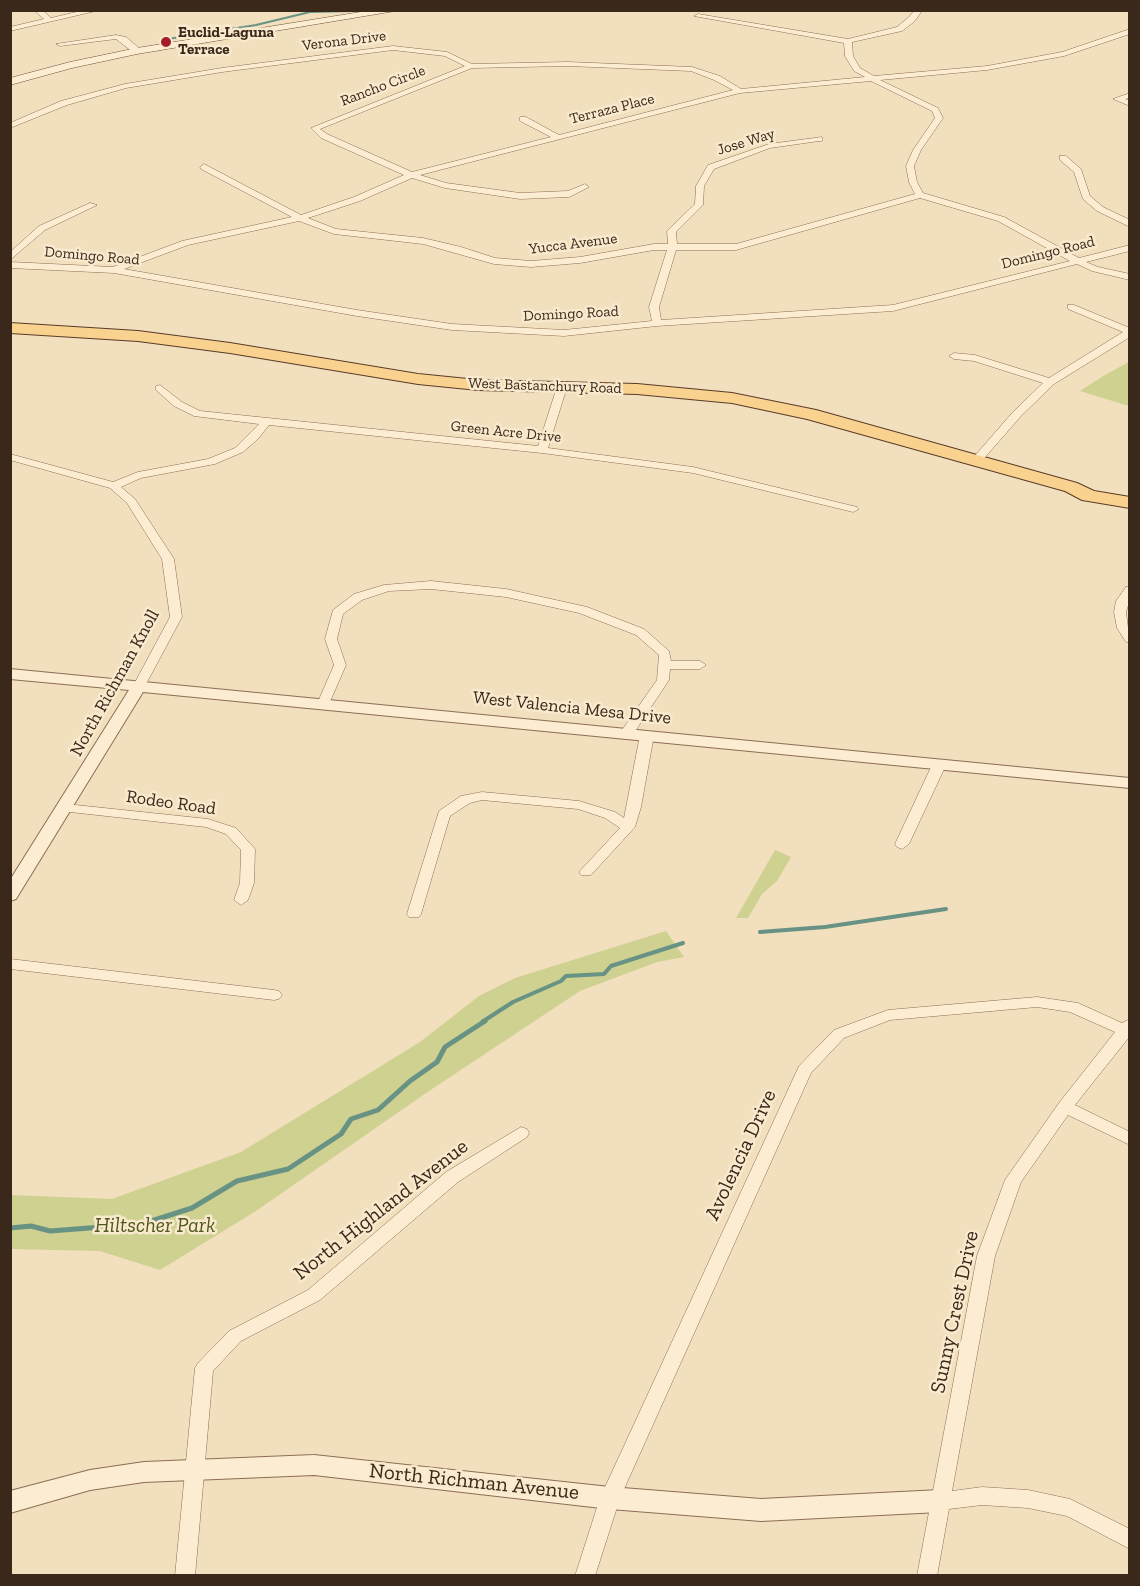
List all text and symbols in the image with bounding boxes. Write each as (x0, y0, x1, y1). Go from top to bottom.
place label: Euclid-Laguna Terrace (178, 24, 274, 59)
street label: Verona Drive (301, 27, 387, 55)
marker: Euclid-Laguna Terrace (159, 35, 173, 49)
street label: Rancho Circle (338, 62, 428, 110)
street label: Terraza Place (568, 90, 656, 128)
street label: Jose Way (715, 125, 777, 159)
street label: Yucca Avenue (528, 230, 618, 258)
street label: Domingo Road (999, 233, 1097, 273)
street label: Domingo Road (44, 243, 140, 269)
street label: Domingo Road (523, 303, 619, 325)
street label: West Bastanchury Road (468, 374, 622, 398)
street label: Green Acre Drive (450, 417, 562, 447)
street label: North Richman Knoll (66, 606, 164, 760)
street label: West Valencia Mesa Drive (472, 687, 672, 729)
street label: Rodeo Road (125, 786, 217, 820)
street label: Avolencia Drive (700, 1086, 782, 1224)
street label: North Highland Avenue (289, 1134, 473, 1286)
park label: Hiltscher Park (95, 1213, 215, 1239)
street label: Sunny Crest Drive (925, 1228, 985, 1396)
street label: North Richman Avenue (368, 1458, 580, 1506)

